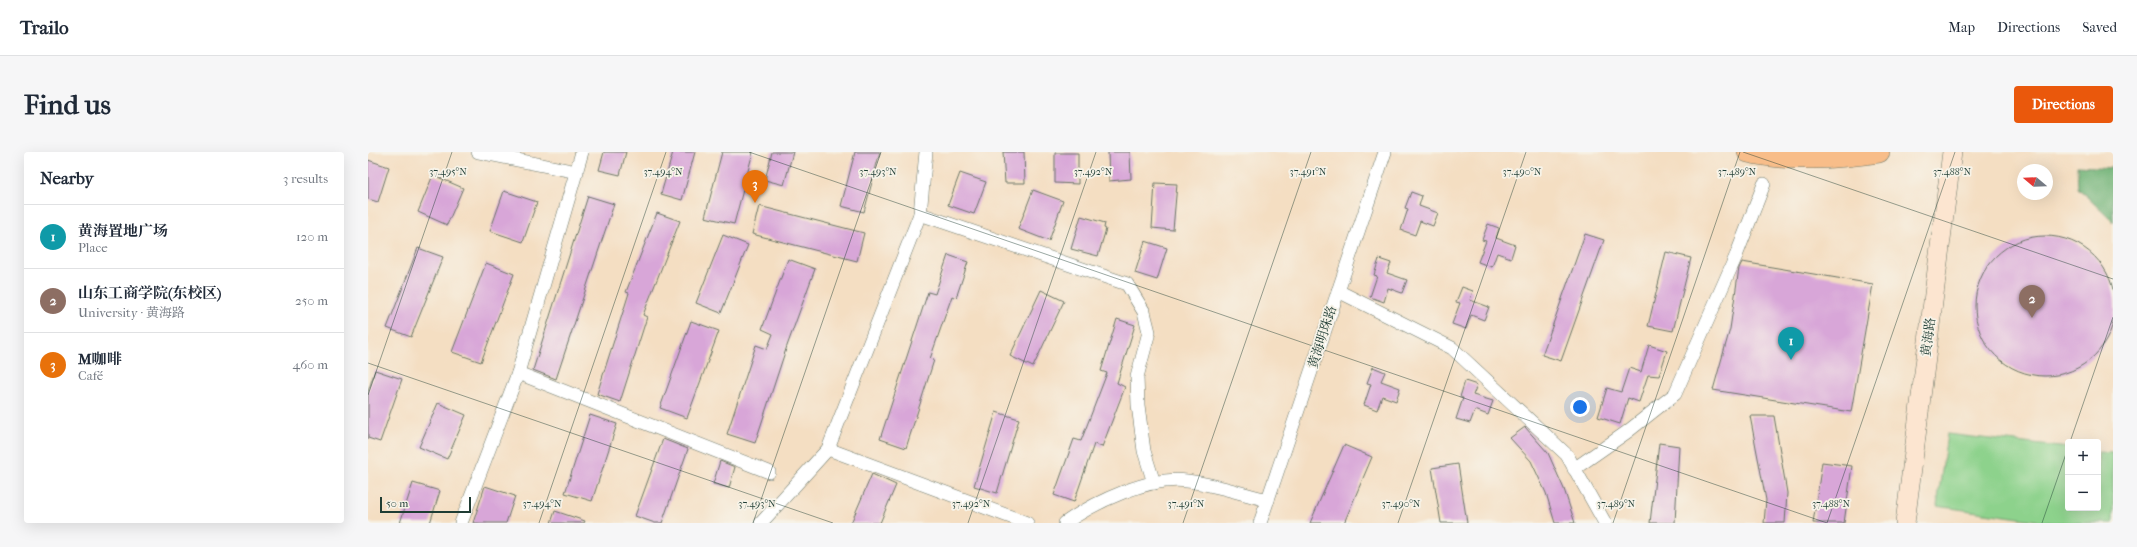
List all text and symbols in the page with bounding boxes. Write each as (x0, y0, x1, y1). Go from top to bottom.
text: Trailo (20, 17, 69, 39)
text: Map (1948, 19, 1975, 36)
text: Directions (1997, 19, 2060, 36)
text: Saved (2082, 19, 2117, 36)
button: Directions (2014, 86, 2113, 123)
text: Find us (24, 88, 111, 121)
north arrow (2017, 164, 2053, 200)
text: 37.495°N (429, 166, 467, 178)
text: 37.494°N (643, 166, 683, 178)
text: 37.493°N (859, 166, 897, 178)
text: 37.492°N (1074, 166, 1113, 178)
text: 37.491°N (1290, 166, 1327, 178)
text: 37.490°N (1503, 166, 1542, 178)
text: 37.489°N (1718, 166, 1757, 178)
text: 37.488°N (1933, 166, 1971, 178)
text: Nearby (40, 168, 94, 188)
pin: 3 (742, 170, 768, 203)
text: 3 results (283, 171, 328, 186)
text: 黄海置地广场 (78, 222, 168, 240)
text: 1 (51, 229, 55, 244)
text: 120 m (296, 229, 328, 244)
text: Place (78, 240, 108, 255)
text: 山东工商学院(东校区) (78, 284, 221, 302)
pin: 2 (2019, 285, 2045, 318)
text: 2 (50, 293, 56, 308)
text: 250 m (295, 293, 328, 308)
street label: 黄海明珠路 (1305, 304, 1339, 370)
text: University · 黄海路 (78, 305, 185, 320)
street label: 黄海路 (1918, 317, 1938, 357)
pin: 1 (1778, 327, 1804, 360)
text: M咖啡 (78, 350, 122, 368)
text: 3 (50, 357, 56, 372)
text: 460 m (293, 357, 328, 372)
text: Café (78, 368, 103, 383)
your location (1570, 397, 1590, 417)
map controls (2065, 439, 2101, 511)
button: + (2065, 439, 2101, 475)
button: − (2065, 475, 2101, 511)
scale bar (380, 495, 471, 514)
text: 50 m (386, 497, 408, 510)
text: 37.494°N (522, 498, 562, 510)
text: 37.493°N (738, 498, 776, 510)
text: 37.492°N (952, 498, 991, 510)
text: 37.491°N (1168, 498, 1205, 510)
text: 37.490°N (1382, 498, 1421, 510)
text: 37.489°N (1597, 498, 1636, 510)
text: 37.488°N (1812, 498, 1850, 510)

